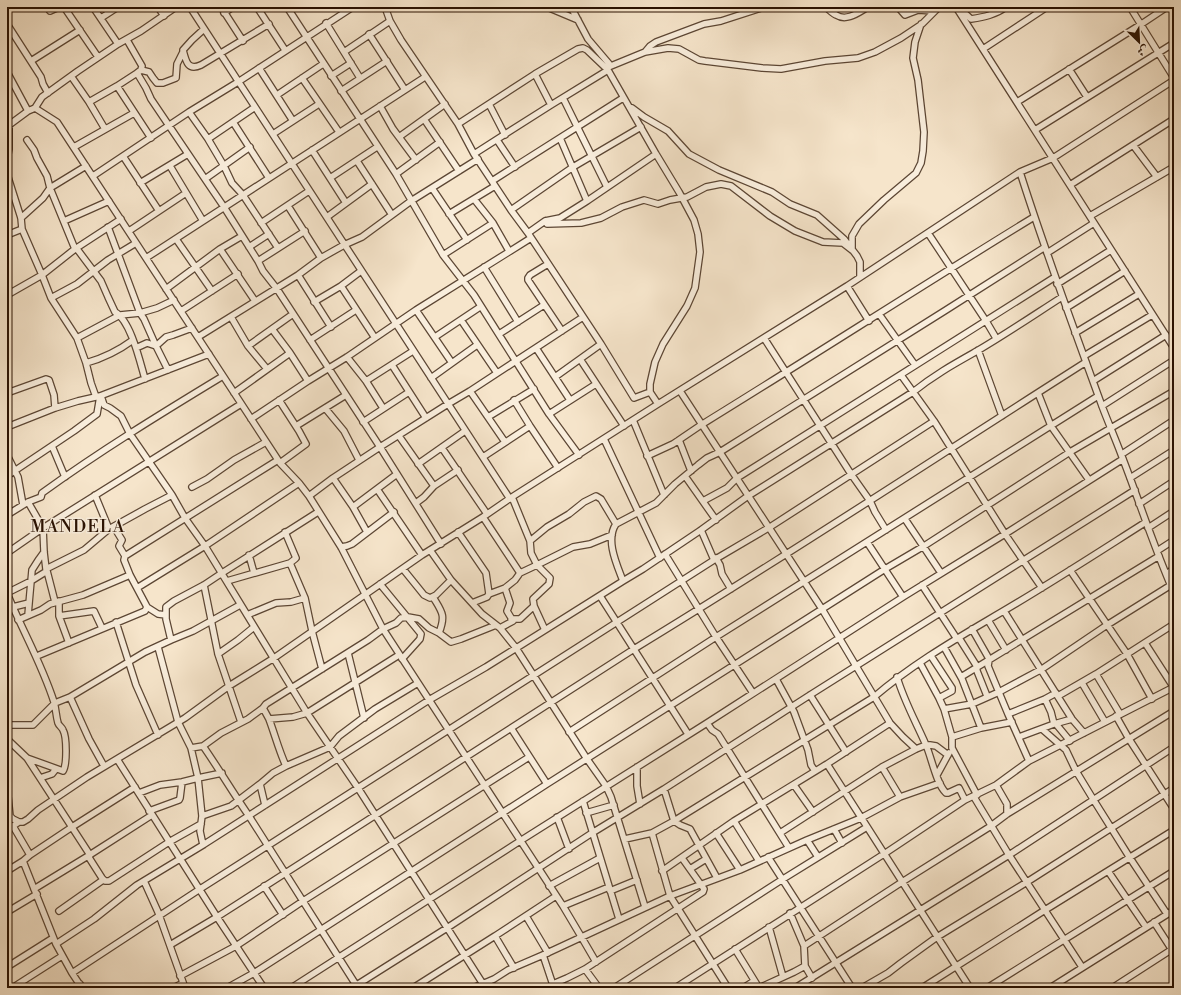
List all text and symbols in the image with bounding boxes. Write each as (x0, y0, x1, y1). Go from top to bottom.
north arrow (1119, 22, 1159, 62)
text: ش (1135, 42, 1150, 59)
district label: MANDELA (31, 516, 125, 538)

